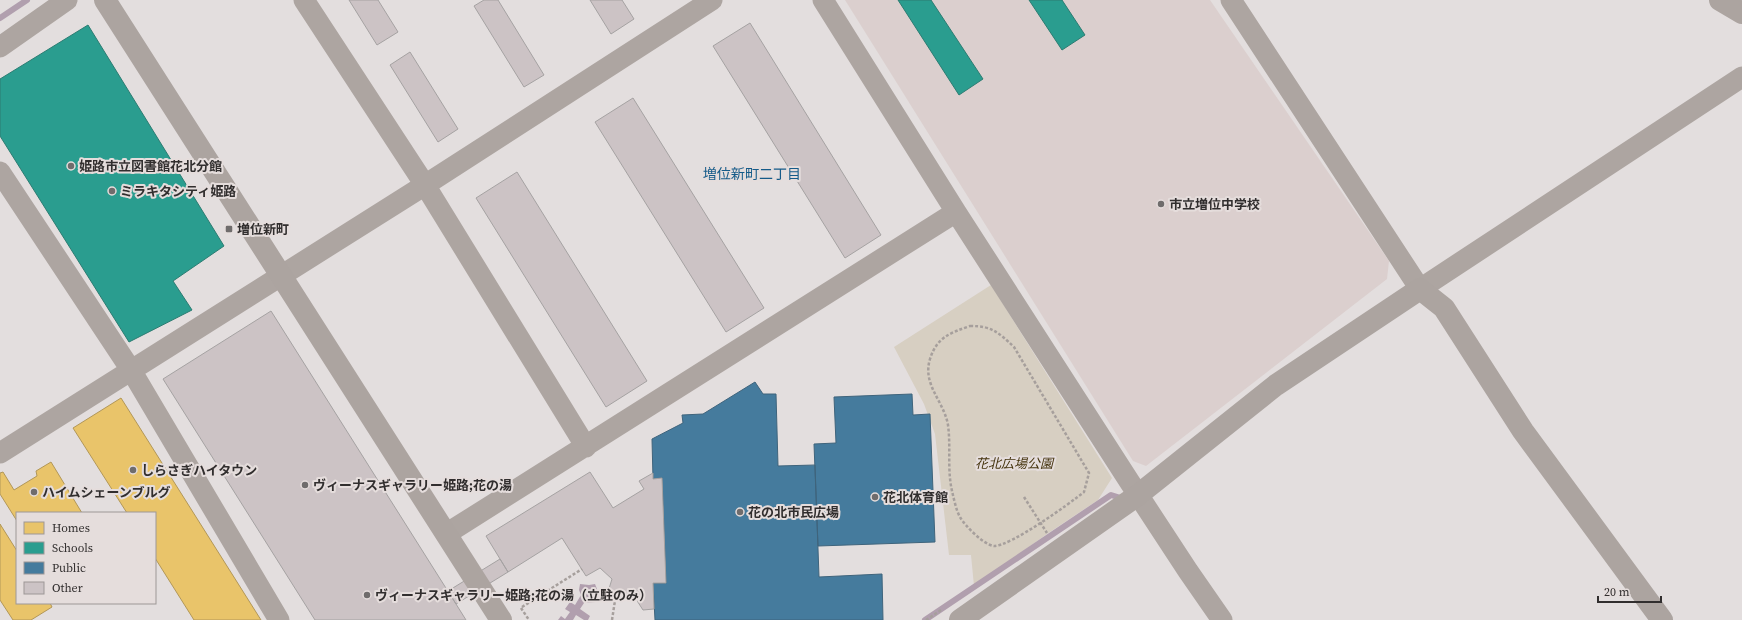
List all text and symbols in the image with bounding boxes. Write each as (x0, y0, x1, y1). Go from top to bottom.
place label: 姫路市立図書館花北分館 (79, 158, 222, 175)
marker: 姫路市立図書館花北分館 (66, 161, 76, 171)
district label: 増位新町二丁目 (703, 164, 801, 184)
place label: ミラキタシティ姫路 (120, 183, 236, 200)
marker: ミラキタシティ姫路 (107, 186, 117, 196)
place label: 市立増位中学校 (1169, 196, 1260, 213)
marker: 市立増位中学校 (1156, 199, 1166, 209)
place label: 増位新町 (237, 221, 289, 238)
marker: 増位新町 (224, 224, 234, 234)
park label: 花北広場公園 (975, 455, 1055, 472)
place label: しらさぎハイタウン (141, 462, 257, 479)
marker: しらさぎハイタウン (128, 465, 138, 475)
place label: ヴィーナスギャラリー姫路;花の湯 (313, 477, 512, 494)
marker: ヴィーナスギャラリー姫路;花の湯 (300, 480, 310, 490)
place label: ハイムシェーンブルグ (42, 484, 170, 501)
marker: ハイムシェーンブルグ (29, 487, 39, 497)
place label: 花北体育館 (883, 489, 948, 506)
marker: 花北体育館 (870, 492, 880, 502)
place label: 花の北市民広場 (748, 504, 839, 521)
marker: 花の北市民広場 (735, 507, 745, 517)
legend (16, 512, 156, 604)
text: Homes (52, 520, 90, 536)
text: Schools (52, 540, 93, 556)
text: Public (52, 560, 86, 576)
scale bar (1598, 578, 1661, 604)
text: Other (52, 580, 83, 596)
text: 20 m (1604, 584, 1630, 600)
place label: ヴィーナスギャラリー姫路;花の湯（立駐のみ） (375, 587, 652, 604)
marker: ヴィーナスギャラリー姫路;花の湯（立駐のみ） (362, 590, 372, 600)

